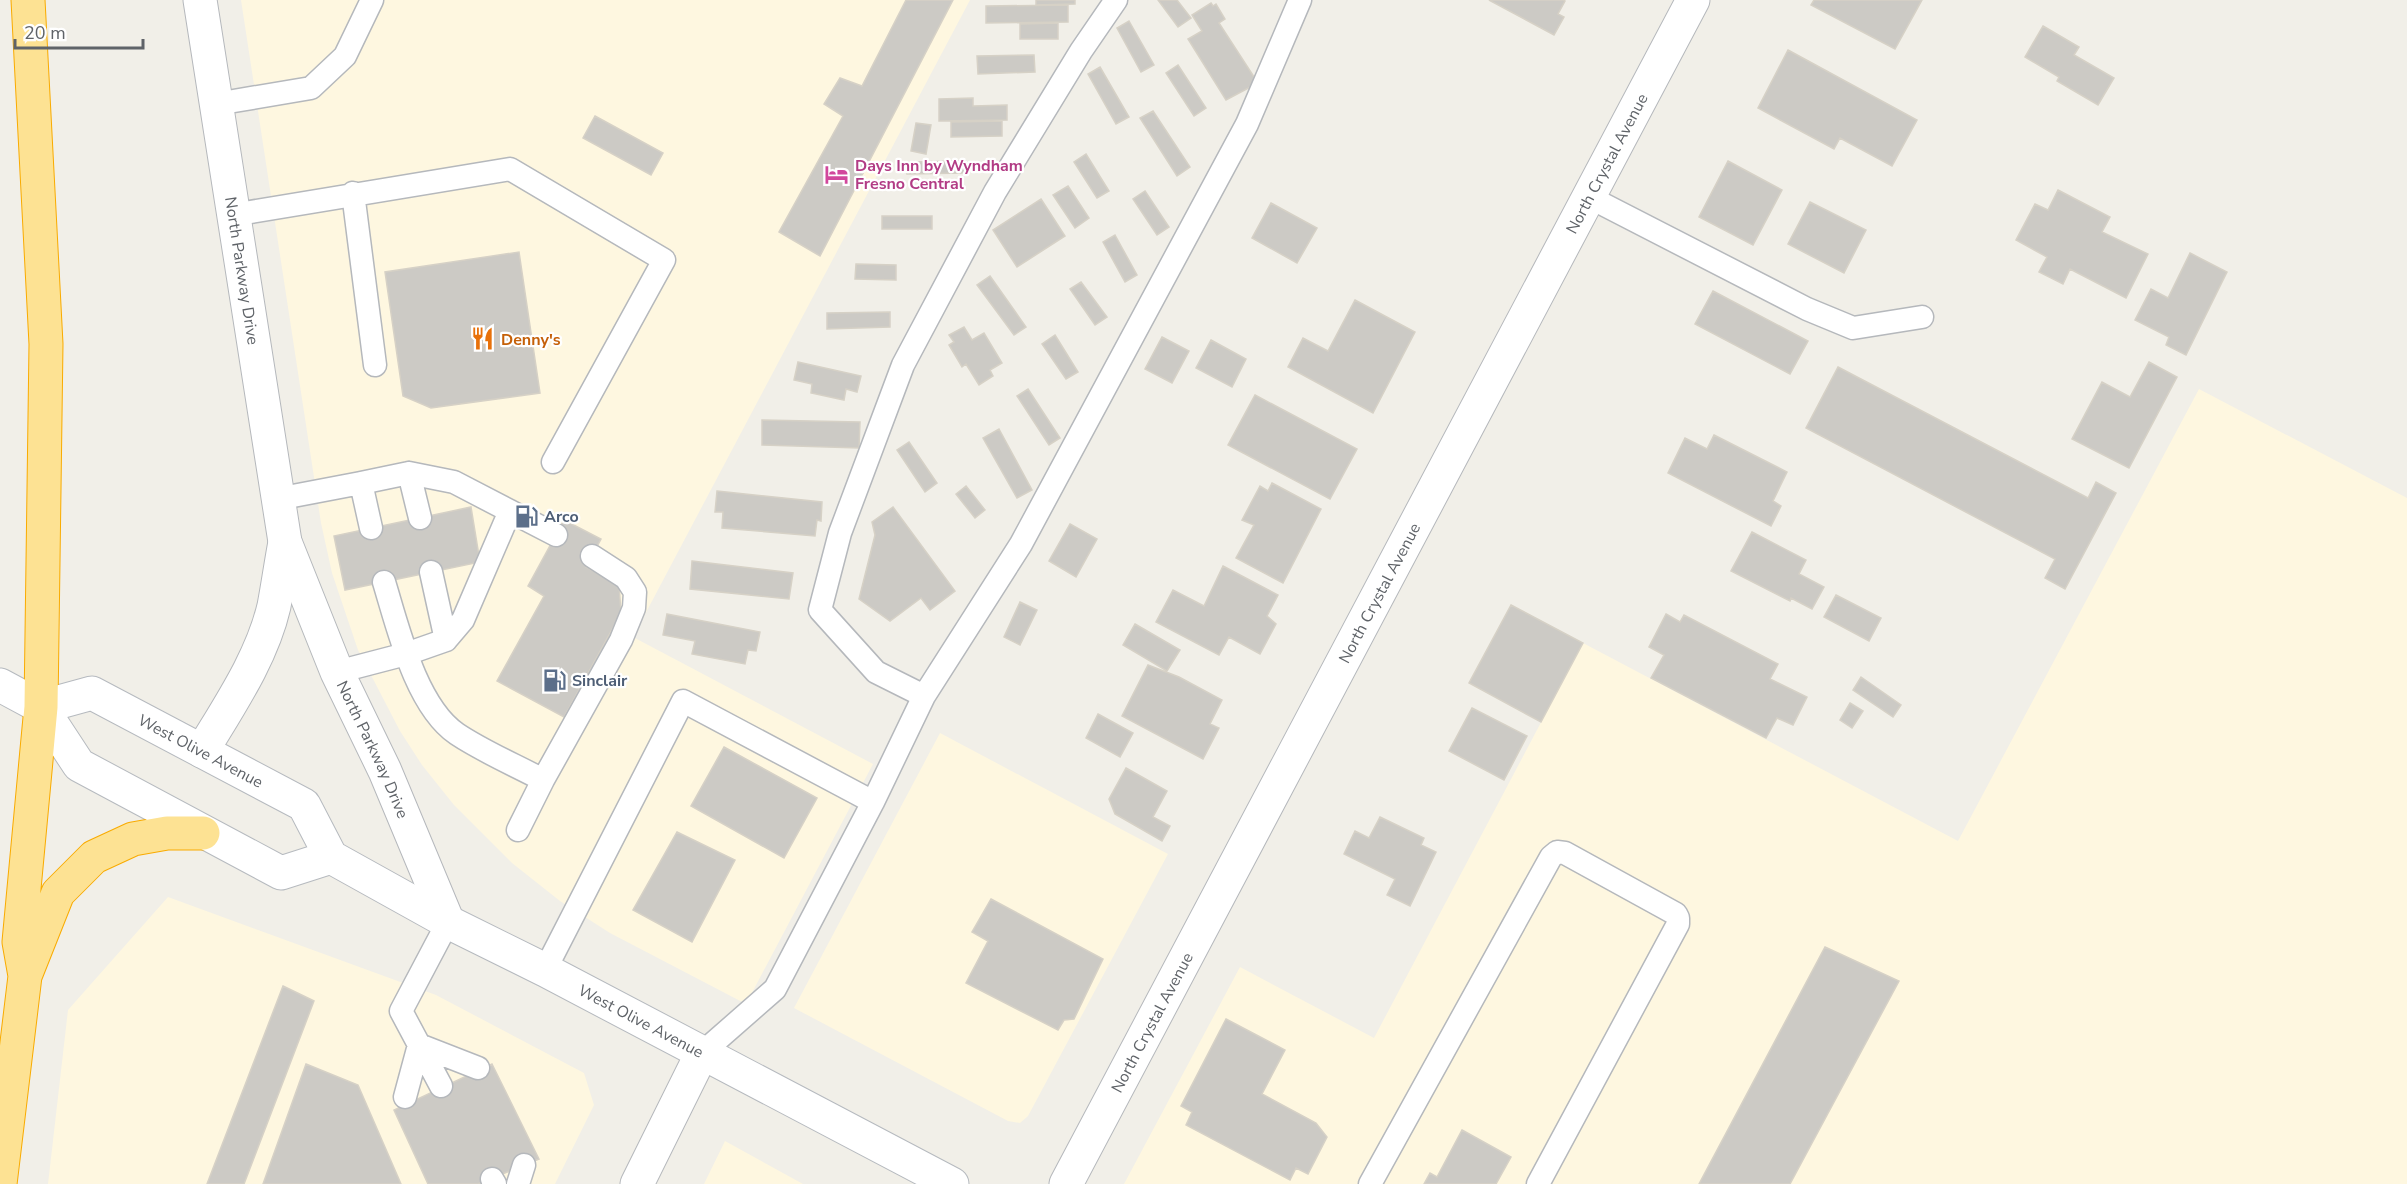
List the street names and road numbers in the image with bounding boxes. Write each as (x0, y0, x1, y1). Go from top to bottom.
street label: North Crystal Avenue (1561, 90, 1654, 238)
street label: North Parkway Drive (219, 195, 264, 346)
street label: North Crystal Avenue (1334, 519, 1426, 667)
street label: North Parkway Drive (331, 677, 414, 822)
street label: West Olive Avenue (134, 709, 267, 793)
street label: North Crystal Avenue (1106, 949, 1199, 1097)
street label: West Olive Avenue (574, 979, 707, 1063)

